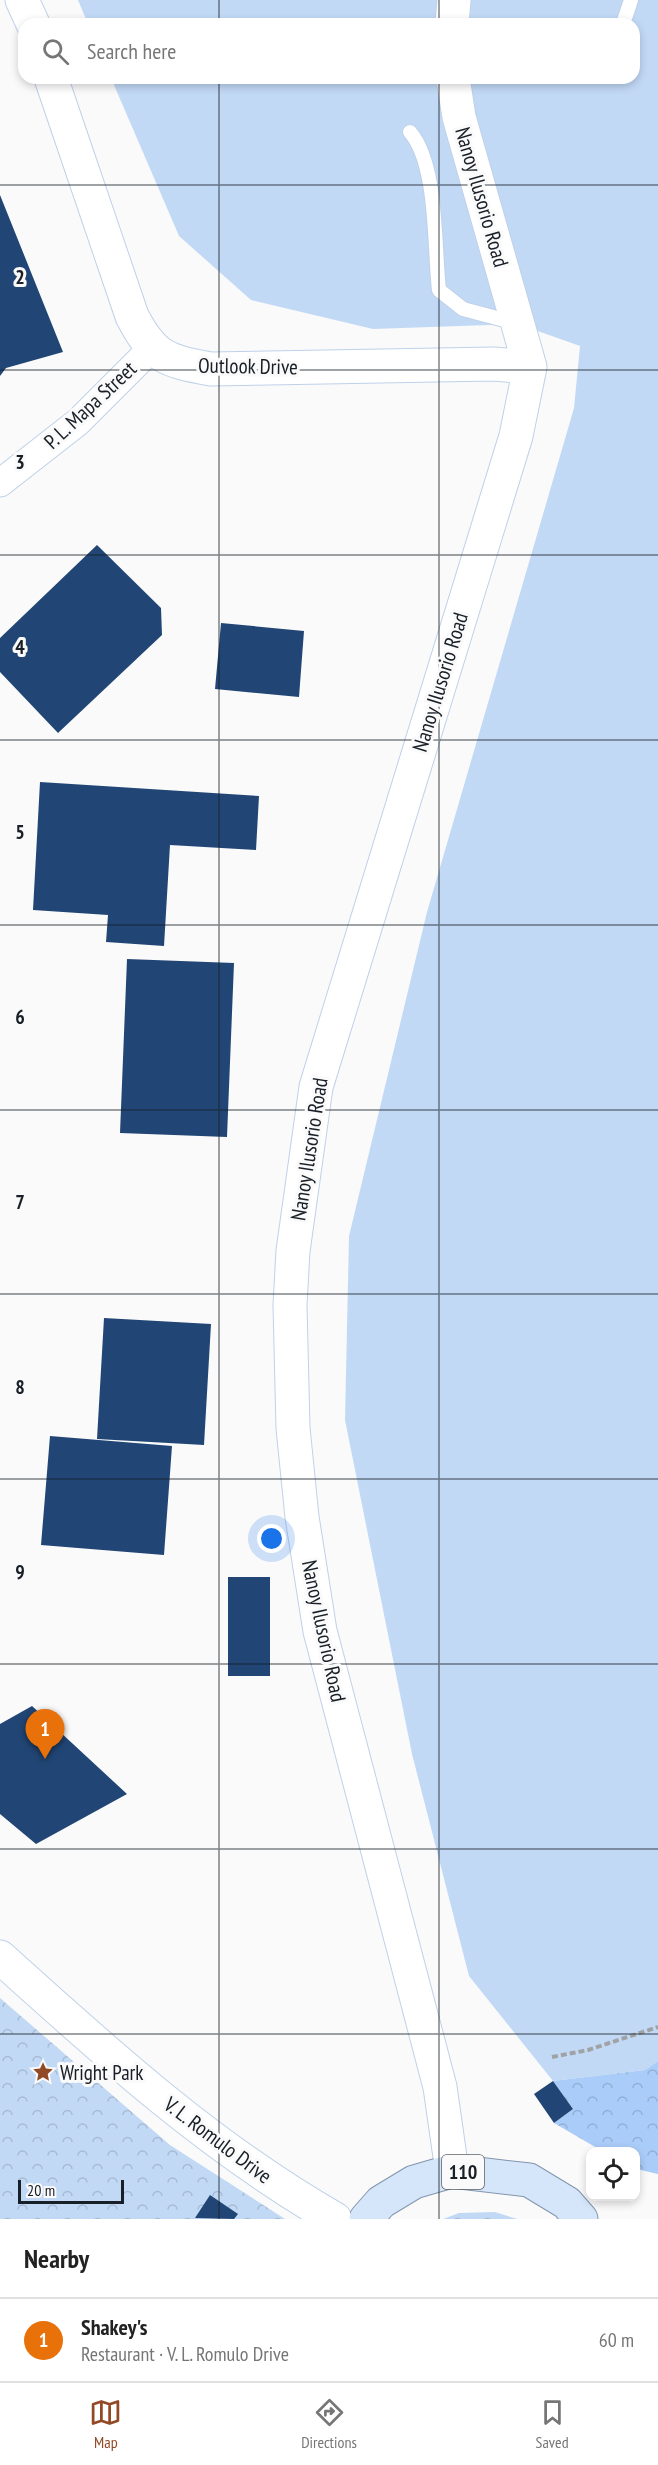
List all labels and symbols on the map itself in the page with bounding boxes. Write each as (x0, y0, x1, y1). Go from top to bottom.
street label: Nanoy Ilusorio Road (449, 124, 515, 270)
text: 2 (15, 264, 25, 290)
street label: Outlook Drive (198, 352, 298, 380)
street label: P. L. Mapa Street (38, 355, 142, 455)
text: 3 (15, 449, 25, 475)
street label: Nanoy Ilusorio Road (406, 609, 474, 755)
text: 4 (15, 634, 25, 660)
text: 5 (15, 819, 25, 845)
text: 6 (15, 1004, 25, 1030)
street label: Nanoy Ilusorio Road (284, 1076, 334, 1222)
text: 7 (15, 1189, 25, 1215)
text: 8 (15, 1374, 25, 1400)
your location (257, 1524, 286, 1553)
street label: Nanoy Ilusorio Road (296, 1558, 352, 1704)
text: 9 (15, 1559, 25, 1585)
pin: 1 (26, 1710, 64, 1759)
place label: Wright Park (60, 2059, 143, 2086)
place icon: Wright Park (31, 2060, 55, 2084)
street label: V. L. Romulo Drive (158, 2090, 277, 2189)
road number: 110 (442, 2155, 484, 2189)
scale bar (18, 2177, 124, 2204)

